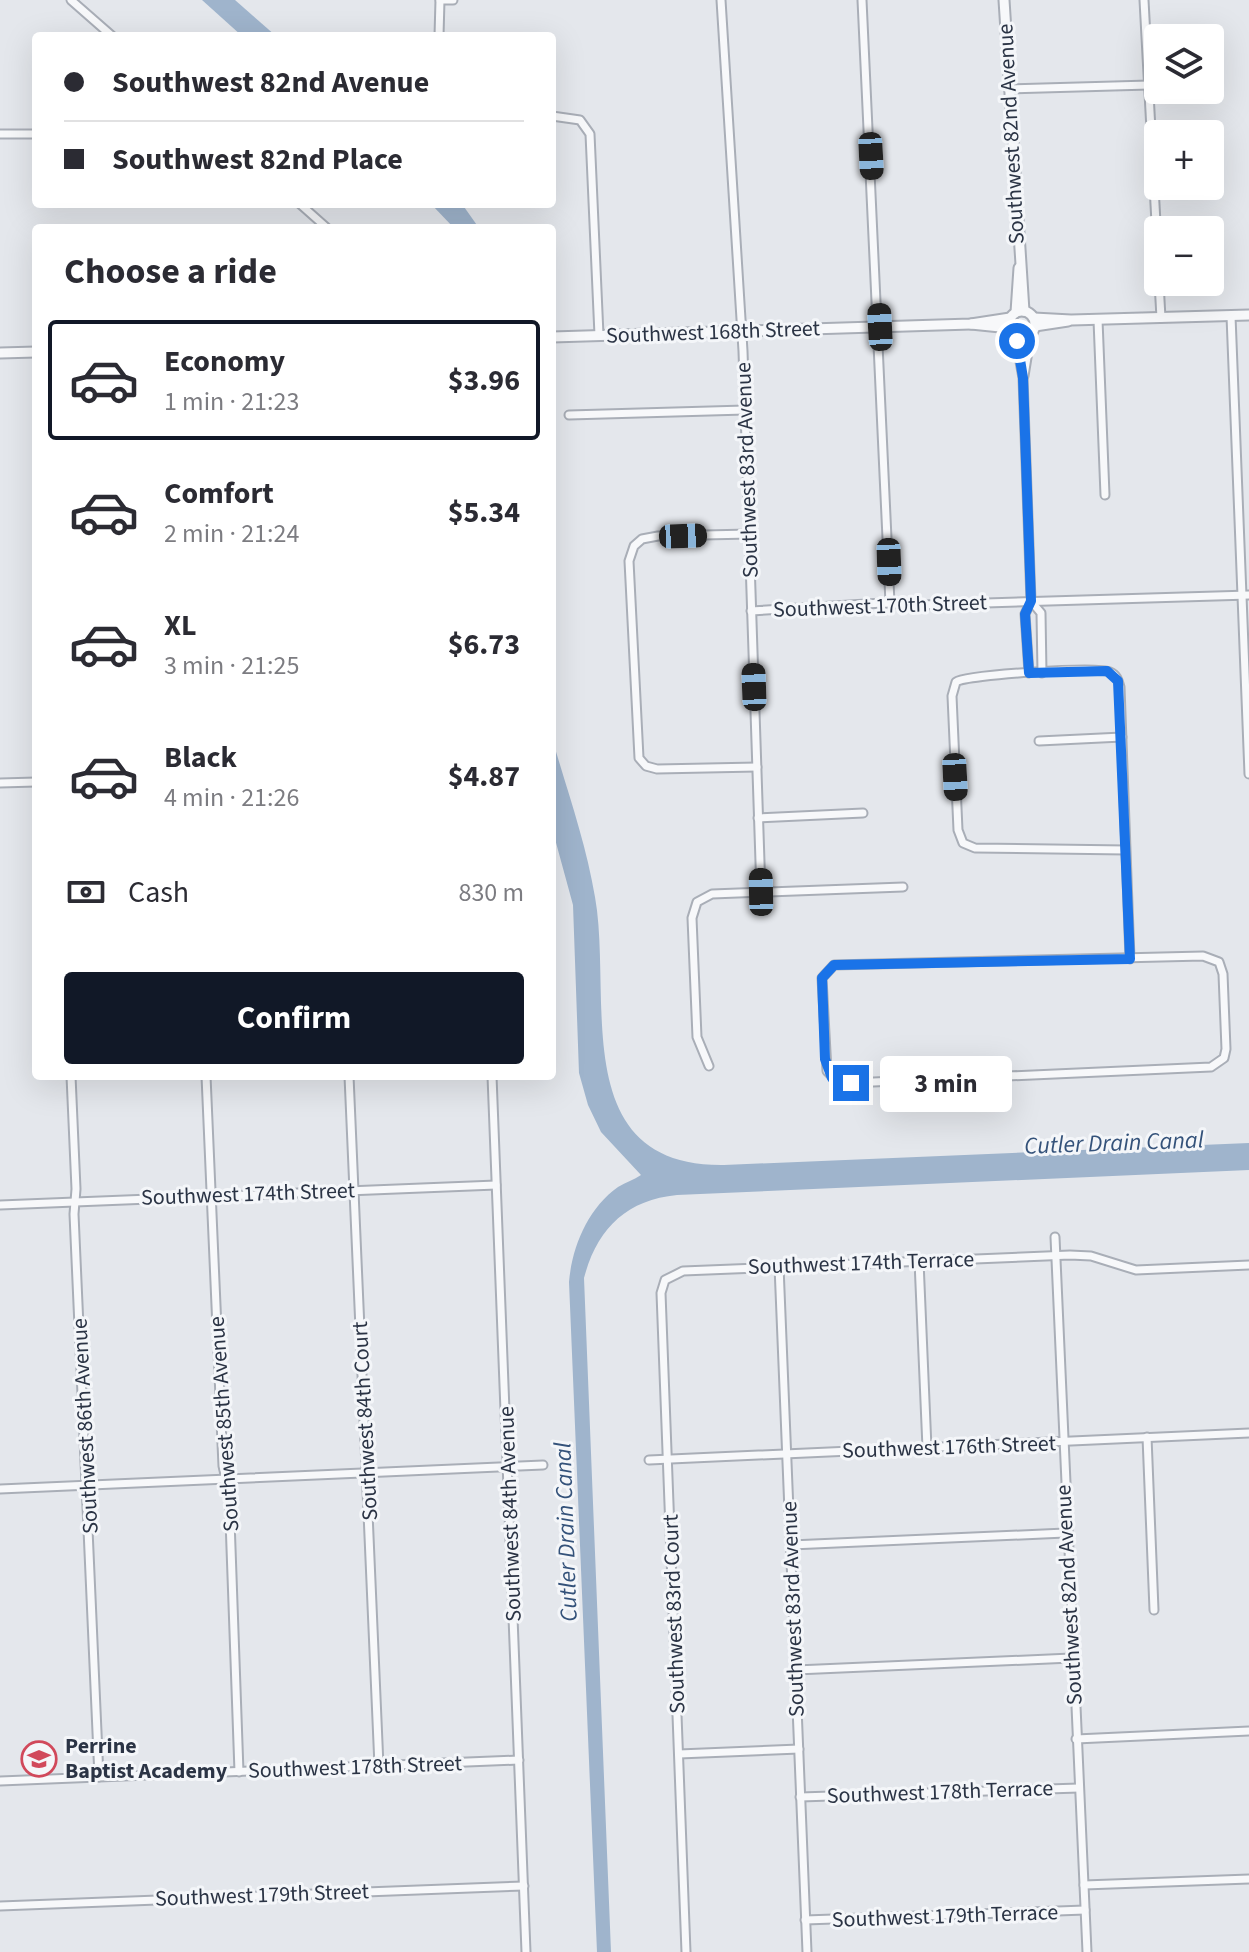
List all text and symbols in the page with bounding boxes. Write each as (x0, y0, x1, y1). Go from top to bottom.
street label: Southwest 82nd Avenue (989, 23, 1033, 245)
map controls (1144, 24, 1224, 296)
button: layers (1144, 24, 1224, 104)
text: Southwest 82nd Avenue (112, 61, 429, 104)
button: + (1144, 120, 1224, 200)
car (858, 131, 884, 181)
text: Southwest 82nd Place (112, 138, 403, 181)
button: − (1144, 216, 1224, 296)
text: Choose a ride (64, 246, 277, 297)
car (867, 302, 893, 352)
street label: Southwest 168th Street (605, 312, 821, 352)
route start (999, 323, 1035, 359)
text: Economy (164, 340, 285, 383)
icon: car (68, 344, 140, 416)
text: $3.96 (448, 359, 520, 402)
street label: Southwest 83rd Avenue (727, 361, 767, 579)
text: 1 min · 21:23 (164, 383, 299, 420)
text: Comfort (164, 472, 274, 515)
icon: car (68, 476, 140, 548)
text: $5.34 (448, 491, 520, 534)
text: 2 min · 21:24 (164, 515, 299, 552)
car (659, 523, 707, 549)
car (876, 538, 902, 586)
street label: Southwest 170th Street (772, 586, 988, 626)
text: XL (164, 604, 197, 647)
icon: car (68, 608, 140, 680)
text: $6.73 (448, 623, 520, 666)
text: 3 min · 21:25 (164, 647, 299, 684)
car (741, 663, 767, 711)
text: Black (164, 736, 237, 779)
icon: car (68, 740, 140, 812)
car (942, 752, 968, 802)
text: $4.87 (448, 755, 520, 798)
text: 4 min · 21:26 (164, 779, 299, 816)
car (749, 868, 773, 916)
icon: cash (64, 870, 108, 914)
text: Cash (128, 871, 189, 914)
text: 830 m (458, 874, 524, 911)
button: Confirm (64, 972, 524, 1064)
callout: 3 min (879, 1055, 1011, 1111)
route end (833, 1065, 869, 1101)
text: 3 min (914, 1065, 978, 1102)
water label: Cutler Drain Canal (1024, 1122, 1204, 1164)
street label: Southwest 174th Street (140, 1174, 356, 1214)
street label: Southwest 174th Terrace (747, 1243, 975, 1283)
street label: Southwest 85th Avenue (201, 1315, 247, 1533)
street label: Southwest 86th Avenue (63, 1317, 107, 1535)
street label: Southwest 84th Court (344, 1320, 386, 1521)
street label: Southwest 84th Avenue (490, 1406, 530, 1622)
street label: Southwest 176th Street (841, 1427, 1057, 1467)
water label: Cutler Drain Canal (545, 1442, 587, 1622)
street label: Southwest 82nd Avenue (1047, 1484, 1091, 1706)
street label: Southwest 83rd Avenue (773, 1500, 813, 1718)
street label: Southwest 83rd Court (655, 1513, 693, 1714)
place label: Perrine Baptist Academy (65, 1730, 228, 1787)
school or university icon: Perrine Baptist Academy (20, 1740, 58, 1778)
street label: Southwest 178th Street (247, 1747, 463, 1787)
street label: Southwest 178th Terrace (826, 1772, 1054, 1812)
street label: Southwest 179th Street (154, 1875, 370, 1915)
street label: Southwest 179th Terrace (831, 1896, 1059, 1936)

